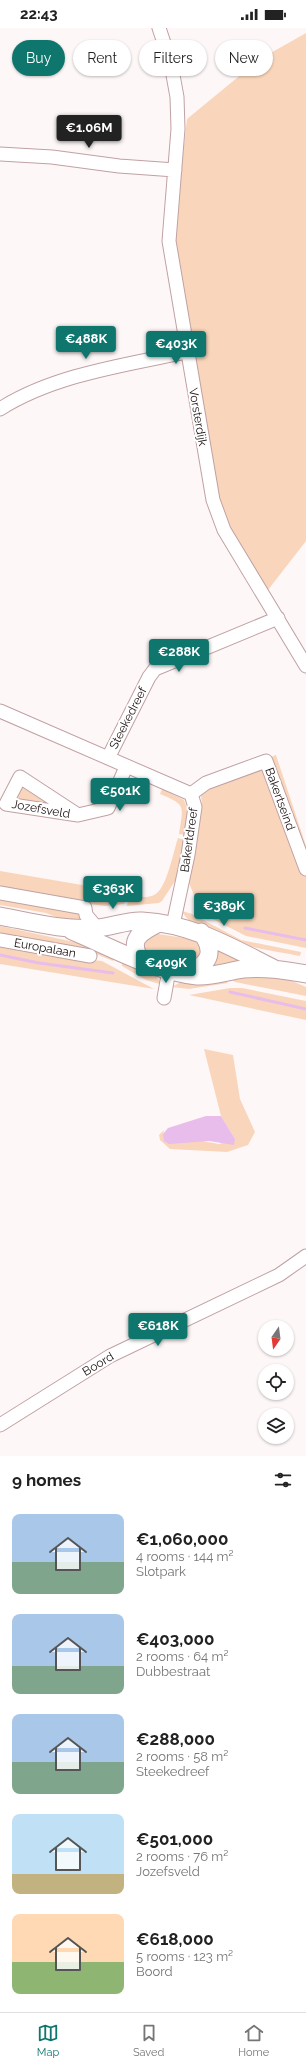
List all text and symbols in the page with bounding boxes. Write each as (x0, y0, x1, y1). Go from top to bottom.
text: 22:43 (20, 5, 58, 23)
chip: Buy (12, 40, 65, 76)
chip: Rent (73, 40, 131, 76)
chip: Filters (139, 40, 207, 76)
chip: New (215, 40, 273, 76)
pin: €1.06M (56, 115, 122, 149)
text: €1.06M (66, 120, 112, 135)
pin: €488K (58, 326, 114, 360)
text: €488K (65, 331, 107, 346)
pin: €403K (148, 331, 204, 365)
text: €403K (155, 336, 197, 351)
street label: Vorsterdijk (186, 387, 210, 448)
pin: €288K (151, 639, 207, 673)
text: €288K (158, 644, 200, 659)
street label: Steekedreef (106, 684, 150, 751)
street label: Bakertseind (262, 766, 298, 832)
pin: €501K (92, 778, 148, 812)
text: €501K (100, 783, 140, 798)
street label: Jozefsveld (11, 797, 71, 821)
street label: Bakertdreef (178, 806, 201, 873)
pin: €363K (85, 876, 141, 910)
text: €363K (92, 881, 134, 896)
pin: €389K (196, 893, 252, 927)
text: €389K (203, 898, 245, 913)
street label: Europalaan (13, 936, 77, 960)
pin: €409K (138, 950, 194, 984)
text: €409K (145, 955, 187, 970)
pin: €618K (130, 1313, 186, 1347)
text: €618K (137, 1318, 179, 1333)
north arrow (258, 1320, 294, 1356)
map controls (258, 1320, 294, 1444)
street label: Boord (80, 1349, 116, 1379)
button: locate (258, 1364, 294, 1400)
button: layers (258, 1408, 294, 1444)
icon: filters (272, 1469, 294, 1491)
text: 9 homes (12, 1470, 81, 1490)
text: €1,060,000 (136, 1529, 228, 1549)
icon: home (44, 1530, 92, 1578)
text: 4 rooms · 144 m² (136, 1549, 234, 1564)
text: Slotpark (136, 1564, 186, 1579)
text: €403,000 (136, 1629, 214, 1649)
icon: home (44, 1630, 92, 1678)
text: 2 rooms · 64 m² (136, 1649, 228, 1664)
text: Dubbestraat (136, 1664, 210, 1679)
text: €288,000 (136, 1729, 215, 1749)
icon: home (44, 1730, 92, 1778)
text: 2 rooms · 58 m² (136, 1749, 228, 1764)
text: Steekedreef (136, 1764, 209, 1779)
text: €501,000 (136, 1829, 213, 1849)
icon: home (44, 1830, 92, 1878)
text: 2 rooms · 76 m² (136, 1849, 228, 1864)
text: Jozefsveld (136, 1864, 200, 1879)
text: €618,000 (136, 1929, 214, 1949)
icon: home (44, 1930, 92, 1978)
text: 5 rooms · 123 m² (136, 1949, 233, 1964)
text: Boord (136, 1964, 173, 1979)
tab: Map (37, 2022, 59, 2059)
tab: Saved (133, 2022, 164, 2059)
tab: Home (238, 2022, 269, 2059)

